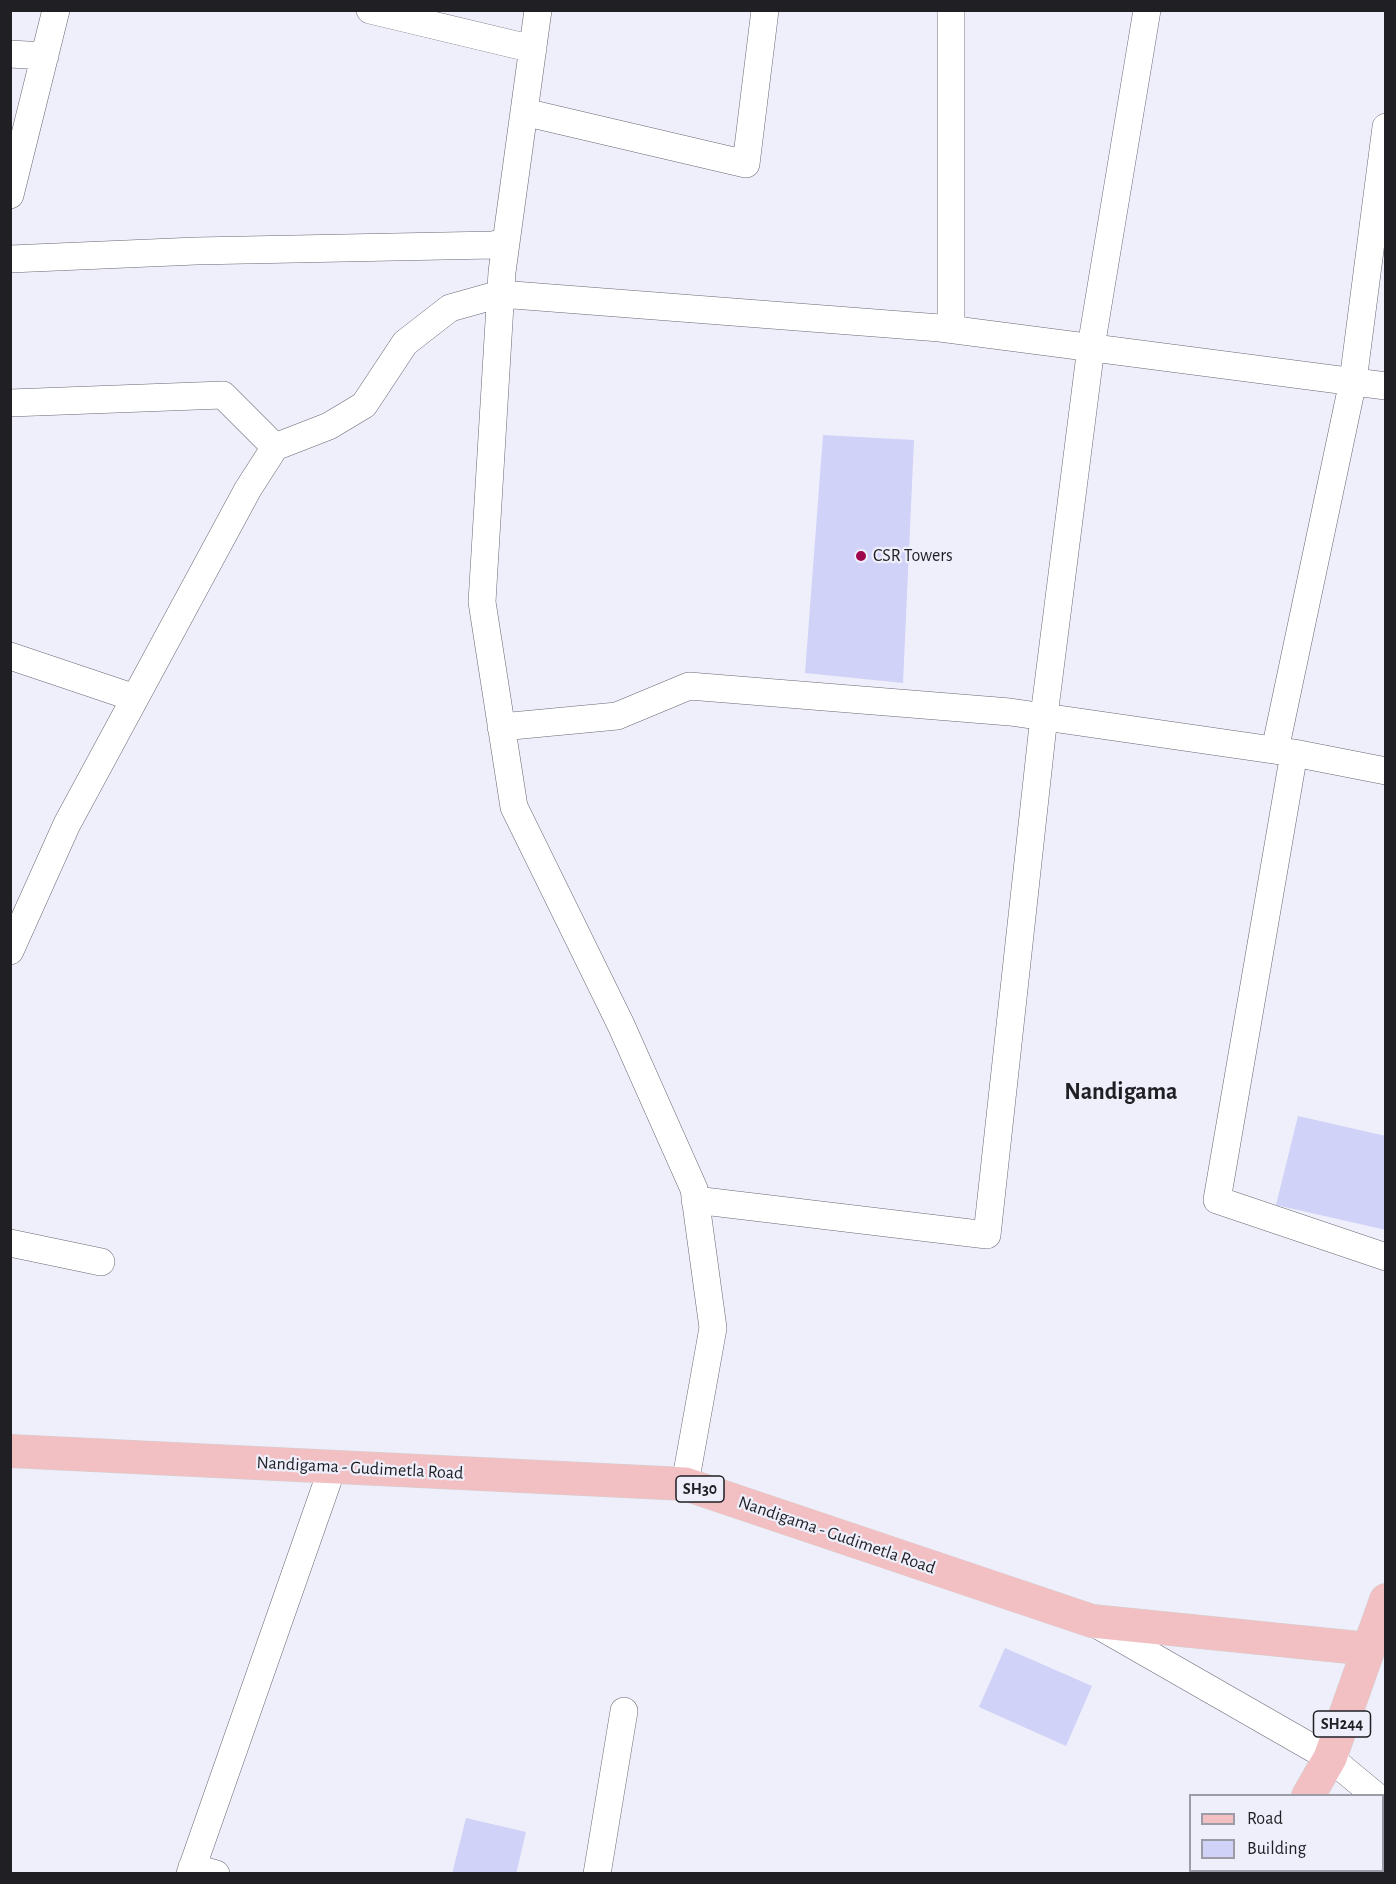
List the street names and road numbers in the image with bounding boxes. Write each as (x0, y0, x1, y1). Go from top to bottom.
street label: Nandigama - Gudimetla Road (256, 1452, 464, 1484)
road number: SH30 (676, 1476, 724, 1502)
street label: Nandigama - Gudimetla Road (736, 1491, 938, 1579)
road number: SH244 (1314, 1711, 1370, 1737)

